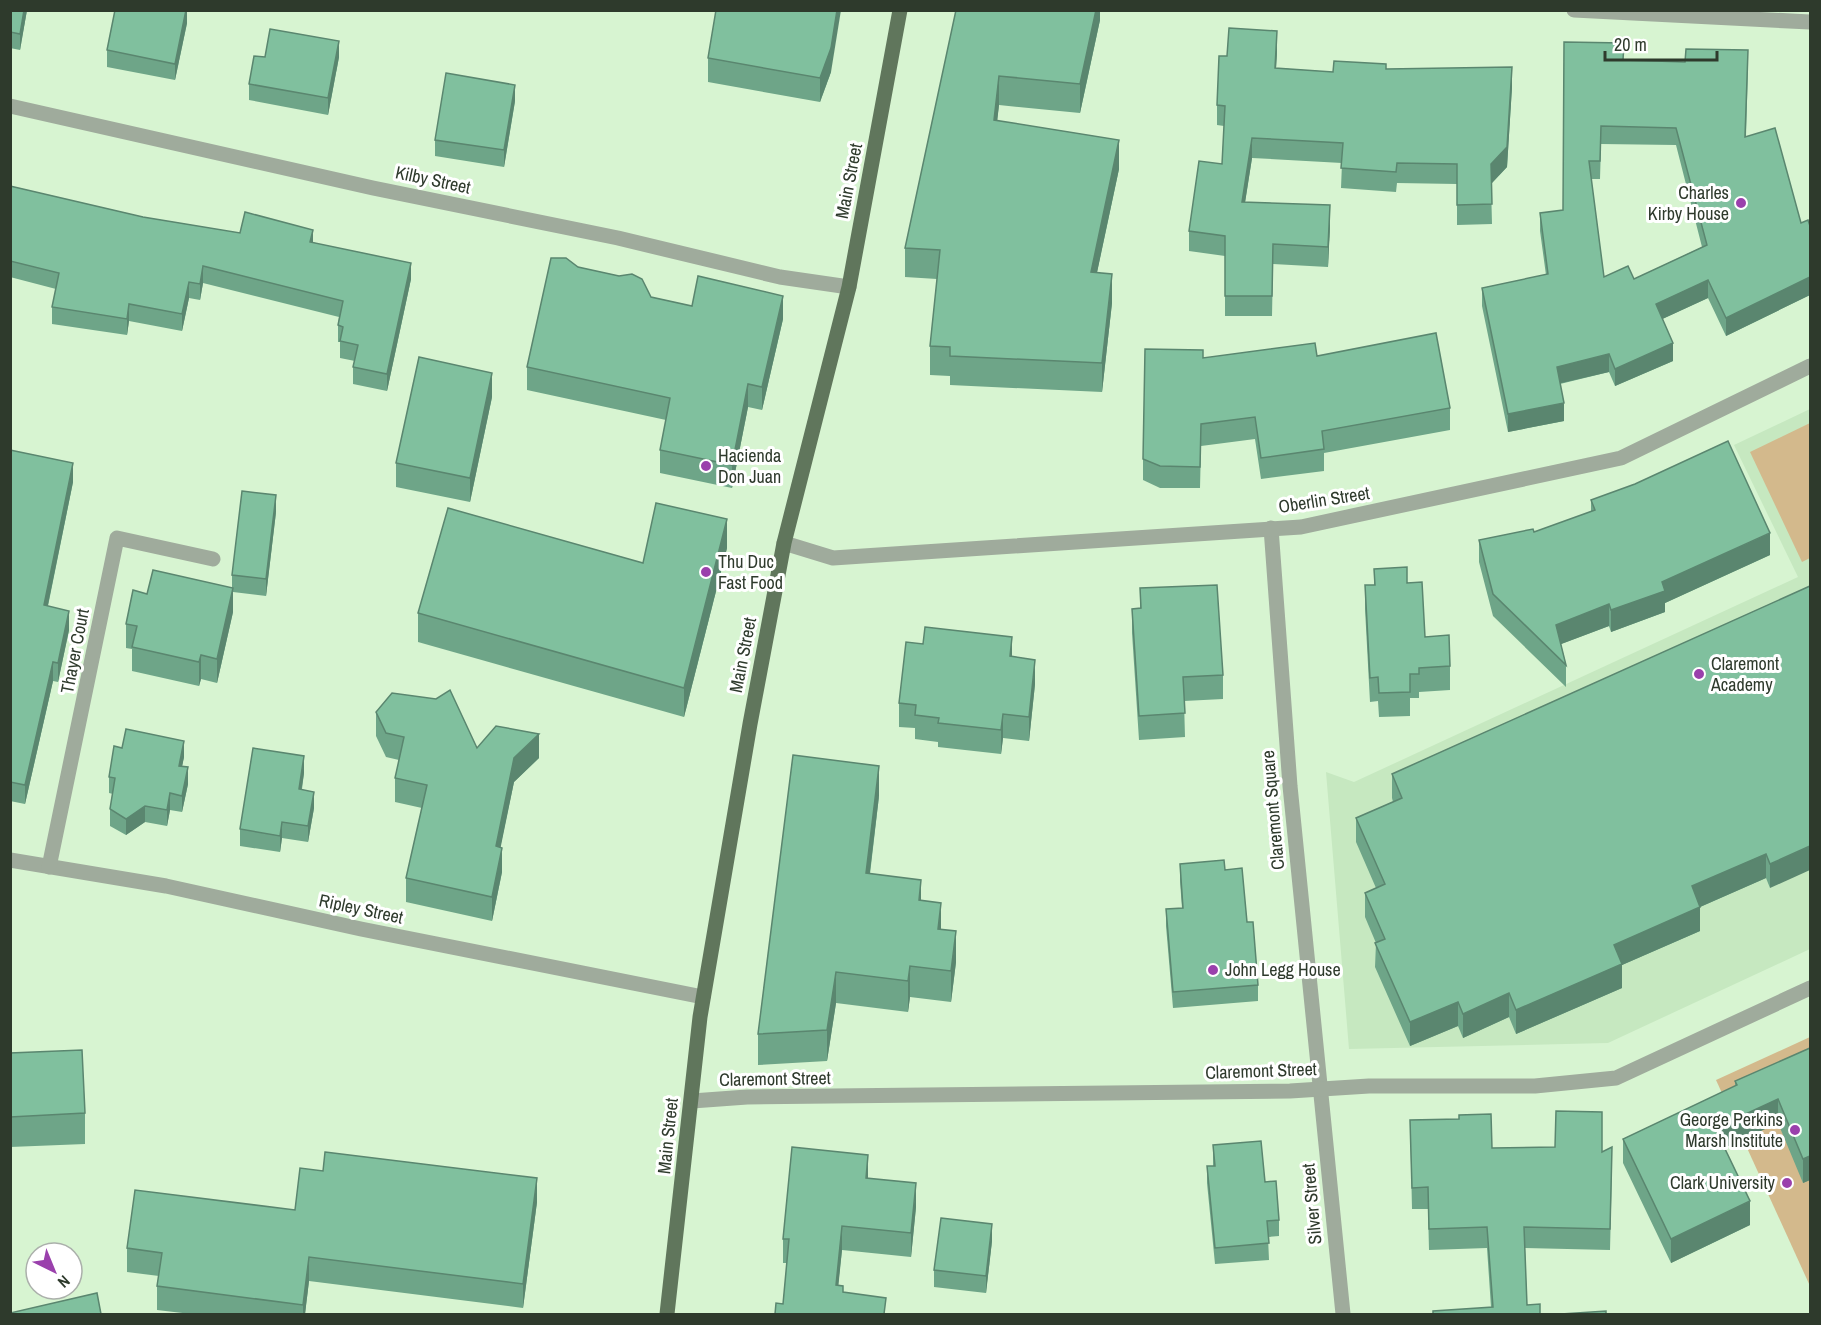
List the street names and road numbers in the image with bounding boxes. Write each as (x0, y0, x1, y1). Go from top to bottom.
street label: Main Street (829, 141, 868, 221)
street label: Kilby Street (393, 159, 473, 200)
street label: Oberlin Street (1277, 480, 1371, 519)
street label: Thayer Court (54, 606, 95, 696)
street label: Main Street (723, 615, 762, 695)
street label: Claremont Square (1255, 749, 1290, 871)
street label: Ripley Street (317, 887, 405, 930)
street label: Claremont Street (1205, 1056, 1317, 1085)
street label: Claremont Street (719, 1065, 831, 1092)
street label: Main Street (651, 1097, 684, 1175)
street label: Silver Street (1296, 1162, 1327, 1246)

